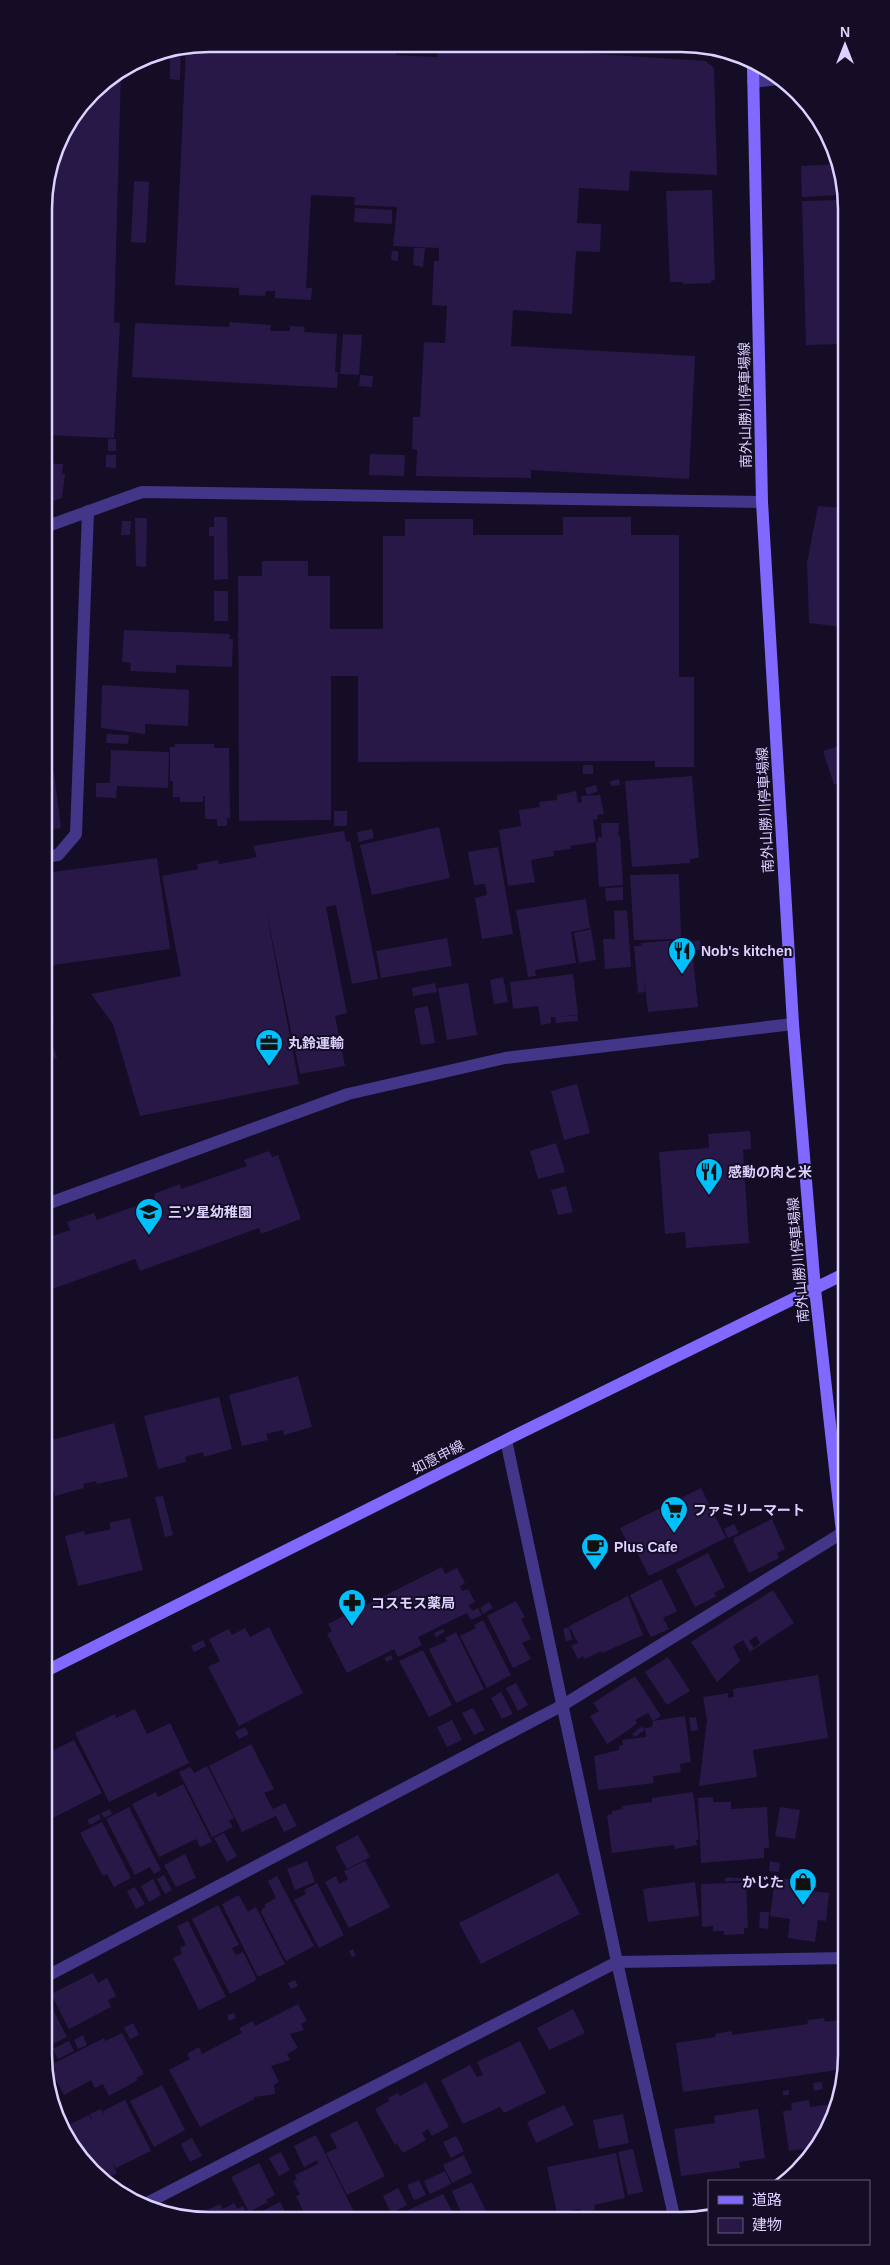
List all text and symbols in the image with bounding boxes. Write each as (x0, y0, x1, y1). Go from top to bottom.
north arrow (820, 20, 870, 70)
text: N (840, 24, 850, 40)
street label: 南外山勝川停車場線 (736, 342, 754, 468)
street label: 南外山勝川停車場線 (754, 747, 776, 873)
restaurant icon: Nob's kitchen (667, 936, 697, 975)
place label: Nob's kitchen (701, 943, 792, 959)
office icon: 丸鈴運輸 (254, 1028, 284, 1067)
place label: 丸鈴運輸 (288, 1035, 344, 1051)
restaurant icon: 感動の肉と米 (694, 1157, 724, 1196)
place label: 感動の肉と米 (728, 1164, 812, 1180)
school or university icon: 三ツ星幼稚園 (134, 1197, 164, 1236)
street label: 南外山勝川停車場線 (785, 1197, 811, 1323)
place label: 三ツ星幼稚園 (168, 1204, 252, 1220)
street label: 如意申線 (409, 1437, 467, 1477)
supermarket icon: ファミリーマート (659, 1495, 689, 1534)
place label: ファミリーマート (693, 1502, 805, 1518)
cafe icon: Plus Cafe (580, 1532, 610, 1571)
place label: Plus Cafe (614, 1539, 678, 1555)
pharmacy icon: コスモス薬局 (337, 1588, 367, 1627)
place label: コスモス薬局 (371, 1595, 455, 1611)
shop icon: かじた (788, 1867, 818, 1906)
place label: かじた (742, 1874, 784, 1890)
legend (708, 2180, 870, 2245)
text: 道路 (752, 2191, 782, 2208)
text: 建物 (752, 2216, 782, 2233)

